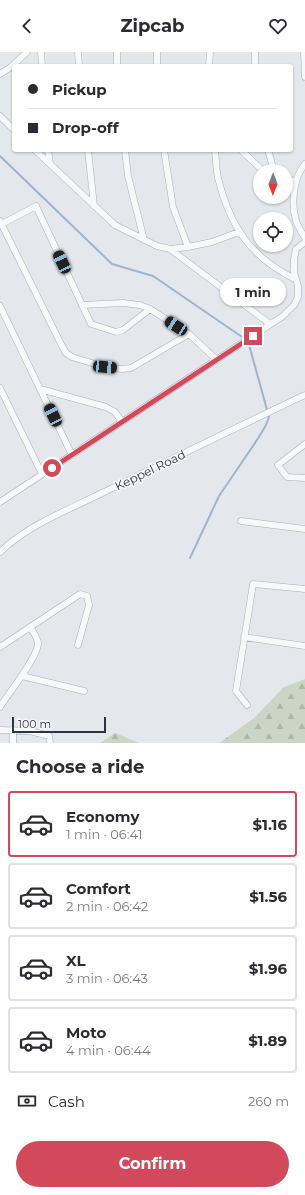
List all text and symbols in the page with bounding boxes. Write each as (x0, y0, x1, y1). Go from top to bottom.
icon: back (16, 15, 38, 37)
text: Zipcab (120, 15, 185, 37)
icon: heart (267, 15, 289, 37)
text: Pickup (52, 80, 107, 99)
text: Drop-off (52, 118, 119, 137)
north arrow (253, 164, 293, 204)
map controls (253, 164, 293, 252)
button: locate (253, 212, 293, 252)
car (51, 249, 73, 275)
callout: 1 min (220, 278, 286, 306)
text: 1 min (235, 284, 271, 300)
car (163, 314, 189, 338)
route end (244, 327, 262, 345)
car (93, 360, 117, 374)
car (42, 402, 64, 428)
street label: Keppel Road (112, 446, 188, 494)
route start (43, 459, 61, 477)
scale bar (12, 715, 106, 734)
text: 100 m (18, 717, 51, 731)
text: Choose a ride (16, 756, 144, 778)
icon: car (18, 806, 54, 842)
text: Economy (66, 807, 139, 826)
text: $1.16 (253, 815, 287, 834)
text: 1 min · 06:41 (66, 826, 143, 842)
icon: car (18, 878, 54, 914)
text: Comfort (66, 879, 131, 898)
text: $1.56 (249, 887, 287, 906)
text: 2 min · 06:42 (66, 898, 148, 914)
icon: car (18, 950, 54, 986)
text: XL (66, 951, 85, 970)
text: $1.96 (249, 959, 287, 978)
text: 3 min · 06:43 (66, 970, 148, 986)
icon: car (18, 1022, 54, 1058)
text: Moto (66, 1023, 106, 1042)
text: $1.89 (248, 1031, 287, 1050)
text: 4 min · 06:44 (66, 1042, 151, 1058)
icon: cash (16, 1090, 38, 1112)
text: Cash (48, 1092, 85, 1111)
text: 260 m (248, 1093, 289, 1109)
button: Confirm (16, 1141, 289, 1187)

